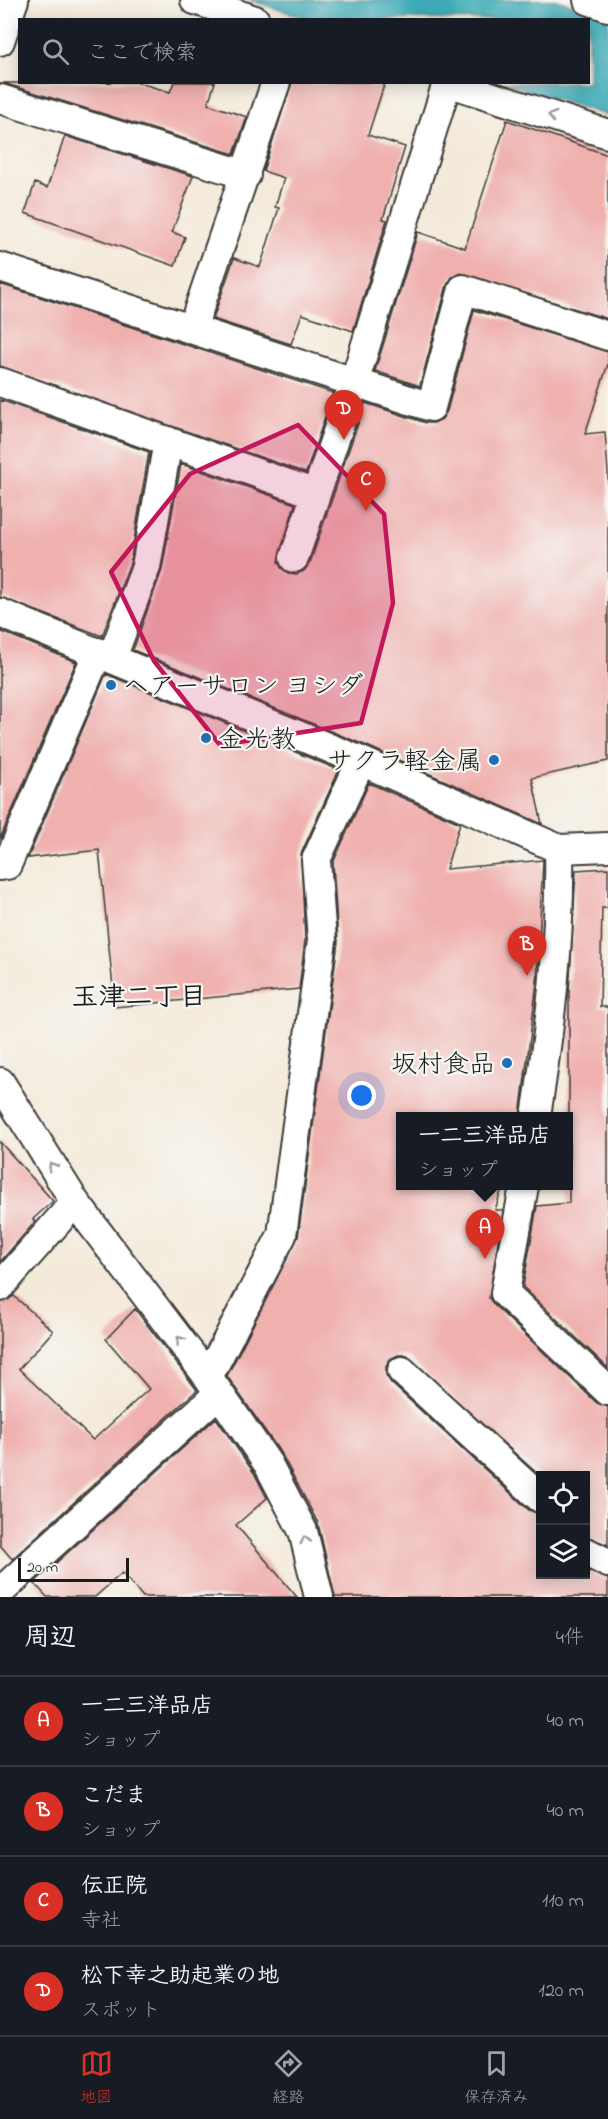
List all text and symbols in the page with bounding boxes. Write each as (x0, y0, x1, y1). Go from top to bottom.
search box (18, 18, 590, 84)
icon: search (39, 35, 72, 68)
text: ここで検索 (87, 38, 197, 70)
one-way arrow (547, 111, 558, 124)
pin: D (324, 390, 364, 440)
pin: C (346, 462, 386, 511)
place label: ヘアーサロン ヨシダ (123, 669, 364, 707)
marker: ヘアーサロン ヨシダ (104, 678, 118, 692)
place label: 金光教 (218, 722, 296, 760)
marker: 金光教 (199, 731, 213, 745)
place label: サクラ軽金属 (327, 744, 482, 782)
marker: サクラ軽金属 (487, 753, 501, 767)
pin: B (508, 926, 546, 976)
district label: 玉津二丁目 (72, 979, 207, 1018)
place label: 坂村食品 (391, 1047, 495, 1085)
marker: 坂村食品 (500, 1056, 514, 1070)
your location (347, 1081, 376, 1110)
popup (396, 1112, 573, 1190)
text: 一二三洋品店 (418, 1121, 551, 1153)
text: ショップ (418, 1157, 498, 1186)
one-way arrow (48, 1162, 60, 1172)
pin: A (466, 1210, 504, 1259)
one-way arrow (176, 1335, 187, 1346)
map controls (536, 1471, 590, 1579)
button: locate (536, 1471, 590, 1525)
button: layers (536, 1525, 590, 1579)
one-way arrow (299, 1535, 312, 1545)
scale bar (18, 1555, 129, 1582)
text: 20 m (27, 1556, 58, 1580)
text: 周辺 (24, 1620, 76, 1658)
text: 4件 (556, 1624, 584, 1653)
text: 一二三洋品店 (81, 1691, 213, 1723)
text: A (37, 1707, 50, 1736)
text: 40 m (547, 1707, 584, 1736)
text: ショップ (81, 1727, 160, 1756)
text: こだま (81, 1781, 147, 1813)
text: B (37, 1797, 50, 1826)
text: 40 m (547, 1797, 584, 1826)
text: ショップ (81, 1817, 160, 1846)
text: 伝正院 (81, 1871, 147, 1903)
text: C (38, 1887, 49, 1916)
text: 110 m (542, 1887, 584, 1916)
text: 寺社 (81, 1907, 121, 1936)
text: 松下幸之助起業の地 (81, 1961, 279, 1993)
text: D (36, 1977, 51, 2006)
text: 120 m (539, 1977, 584, 2006)
text: スポット (81, 1997, 161, 2026)
tab: 地図 (80, 2047, 113, 2110)
tab: 経路 (272, 2047, 305, 2110)
tab: 保存済み (464, 2047, 528, 2110)

